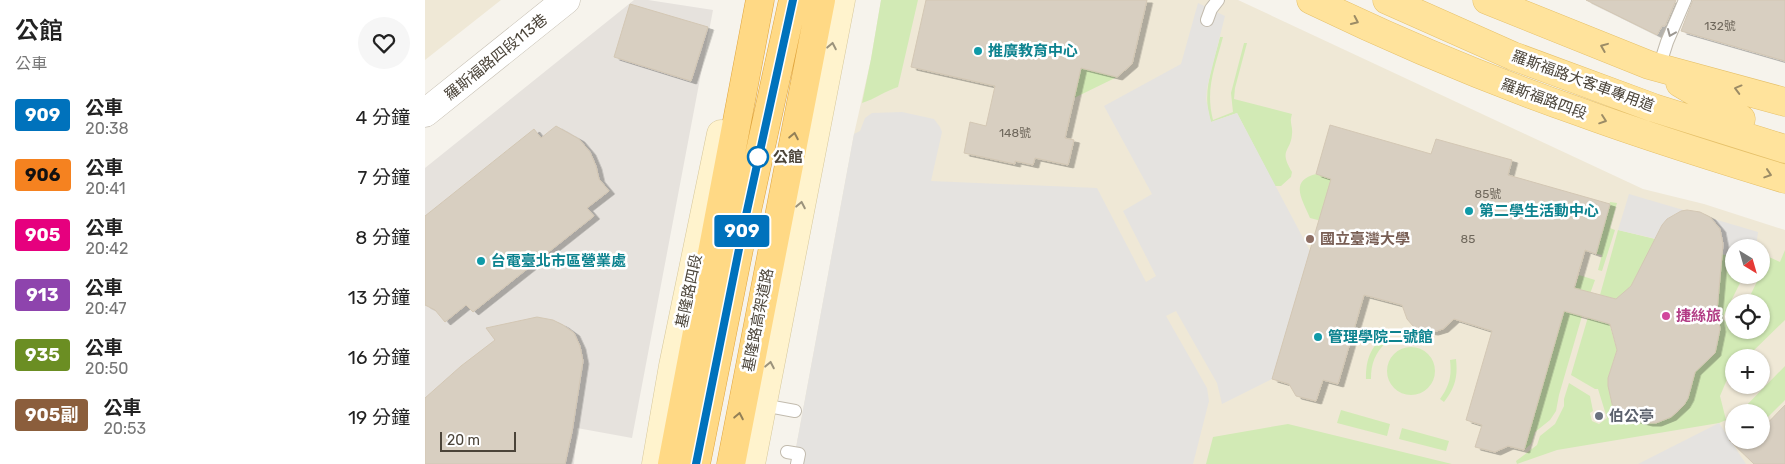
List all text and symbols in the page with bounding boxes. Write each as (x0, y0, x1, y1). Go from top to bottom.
street label: 羅斯福路四段113巷 (441, 10, 551, 104)
one-way arrow (1350, 15, 1359, 25)
text: 公館 (15, 17, 63, 45)
button: heart (358, 17, 410, 69)
house number: 132號 (1704, 19, 1736, 33)
one-way arrow (1666, 28, 1677, 37)
one-way arrow (827, 41, 837, 50)
place label: 推廣教育中心 (988, 42, 1078, 60)
one-way arrow (1600, 42, 1609, 53)
marker: 推廣教育中心 (972, 45, 984, 57)
street label: 羅斯福路大客車專用道 (1509, 47, 1657, 115)
text: 公車 (15, 54, 47, 73)
street label: 羅斯福路四段 (1499, 75, 1589, 123)
one-way arrow (1734, 85, 1742, 95)
text: 公車 (85, 96, 123, 119)
text: 909 (25, 104, 60, 126)
text: 4 分鐘 (356, 106, 410, 129)
one-way arrow (1598, 114, 1607, 124)
text: 20:38 (85, 119, 129, 138)
house number: 148號 (999, 126, 1031, 140)
one-way arrow (788, 132, 799, 141)
marker: 公館 (747, 146, 769, 168)
place label: 公館 (773, 148, 803, 166)
text: 公車 (86, 156, 124, 179)
text: 906 (25, 164, 61, 186)
text: 7 分鐘 (358, 166, 410, 189)
one-way arrow (1763, 168, 1772, 178)
text: 20:41 (86, 179, 126, 198)
house number: 85號 (1475, 187, 1501, 201)
one-way arrow (796, 201, 806, 210)
place label: 第二學生活動中心 (1479, 202, 1599, 220)
marker: 第二學生活動中心 (1463, 205, 1475, 217)
line badge: 909 (713, 215, 771, 247)
text: 公車 (85, 216, 123, 239)
text: 909 (724, 220, 760, 242)
text: 905 (25, 224, 60, 246)
text: 8 分鐘 (355, 226, 410, 249)
place label: 國立臺灣大學 (1320, 230, 1410, 248)
house number: 85 (1461, 232, 1475, 246)
marker: 國立臺灣大學 (1304, 233, 1316, 245)
text: 20:42 (85, 239, 128, 258)
north arrow (1725, 239, 1770, 284)
map controls (1725, 239, 1770, 449)
place label: 台電臺北市區營業處 (491, 252, 626, 270)
street label: 基隆路四段 (672, 252, 706, 330)
marker: 台電臺北市區營業處 (475, 255, 487, 267)
street label: 基隆路高架道路 (739, 267, 777, 373)
text: 公車 (85, 276, 123, 299)
text: 913 (26, 284, 59, 306)
text: 13 分鐘 (348, 286, 410, 309)
button: locate (1725, 294, 1770, 339)
text: 20:47 (85, 299, 127, 318)
place label: 捷絲旅 (1676, 307, 1721, 325)
marker: 捷絲旅 (1660, 310, 1672, 322)
place label: 管理學院二號館 (1328, 328, 1433, 346)
marker: 管理學院二號館 (1312, 331, 1324, 343)
text: 公車 (85, 336, 123, 359)
text: 935 (25, 344, 60, 366)
text: 16 分鐘 (348, 346, 410, 369)
button: + (1725, 349, 1770, 394)
text: 20:50 (85, 359, 128, 378)
one-way arrow (765, 360, 775, 369)
text: 公車 (103, 396, 141, 419)
text: 905副 (25, 404, 78, 426)
button: − (1725, 404, 1770, 449)
text: 19 分鐘 (348, 406, 410, 429)
place label: 伯公亭 (1609, 407, 1654, 425)
marker: 伯公亭 (1593, 410, 1605, 422)
one-way arrow (733, 412, 744, 420)
text: 20:53 (103, 419, 146, 438)
scale bar (440, 429, 516, 452)
text: 20 m (447, 432, 480, 449)

